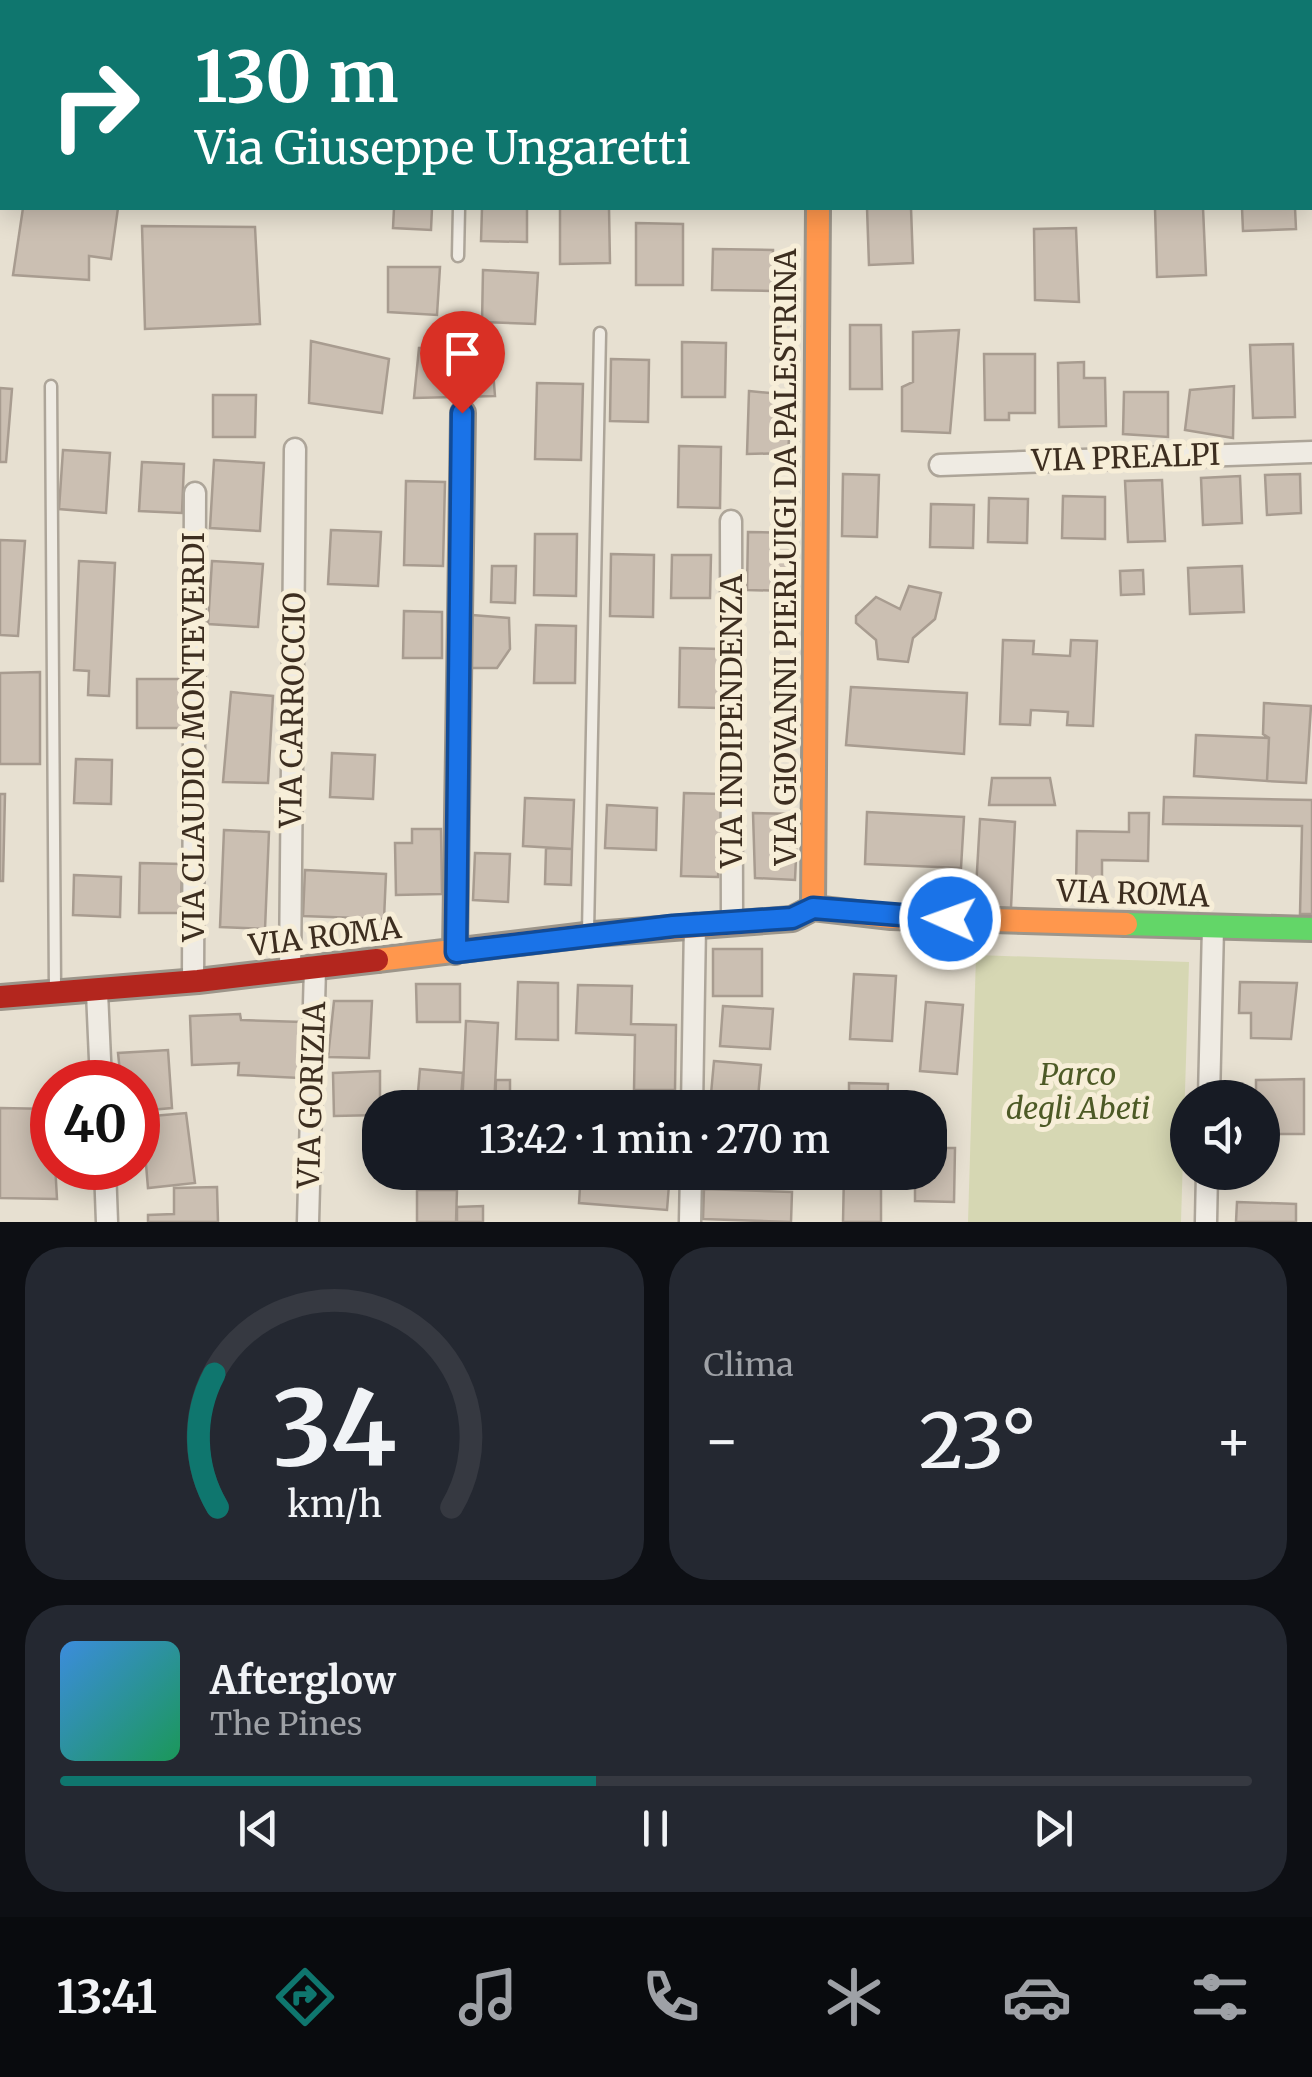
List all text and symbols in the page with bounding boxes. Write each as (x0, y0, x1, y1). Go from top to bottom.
text: 130 m (195, 33, 399, 121)
icon: right (30, 40, 160, 170)
text: Via Giuseppe Ungaretti (195, 120, 691, 176)
street label: VIA GIOVANNI PIERLUIGI DA PALESTRINA (766, 248, 804, 866)
pin (420, 311, 505, 414)
icon: arrive (435, 326, 490, 381)
street label: VIA PREALPI (1030, 435, 1221, 479)
street label: VIA CLAUDIO MONTEVERDI (174, 532, 212, 943)
street label: VIA INDIPENDENZA (712, 573, 750, 869)
street label: VIA CARROCCIO (271, 592, 313, 829)
position arrow (898, 867, 1002, 971)
street label: VIA ROMA (1055, 871, 1211, 915)
street label: VIA ROMA (246, 908, 404, 964)
street label: VIA GORIZIA (289, 1000, 333, 1190)
park label: Parco degli Abeti (1006, 1055, 1150, 1127)
speed limit sign: 40 (30, 1060, 160, 1190)
map controls (1170, 1080, 1280, 1190)
button: sound (1170, 1080, 1280, 1190)
text: 13:42 · 1 min · 270 m (479, 1116, 830, 1163)
text: Clima (704, 1345, 794, 1385)
text: 34 (272, 1363, 396, 1493)
text: 23° (919, 1394, 1037, 1488)
text: − (704, 1406, 740, 1475)
text: + (1215, 1406, 1252, 1475)
text: km/h (287, 1482, 382, 1527)
text: Afterglow (210, 1657, 396, 1704)
text: The Pines (210, 1704, 362, 1744)
icon: previous (231, 1801, 286, 1856)
icon: pause (628, 1801, 683, 1856)
icon: next (1026, 1801, 1081, 1856)
icon: directions (270, 1962, 340, 2032)
icon: music (453, 1962, 523, 2032)
icon: phone (636, 1962, 706, 2032)
icon: climate (819, 1962, 889, 2032)
icon: car (1002, 1962, 1072, 2032)
icon: filters (1185, 1962, 1255, 2032)
text: 13:41 (57, 1969, 157, 2025)

